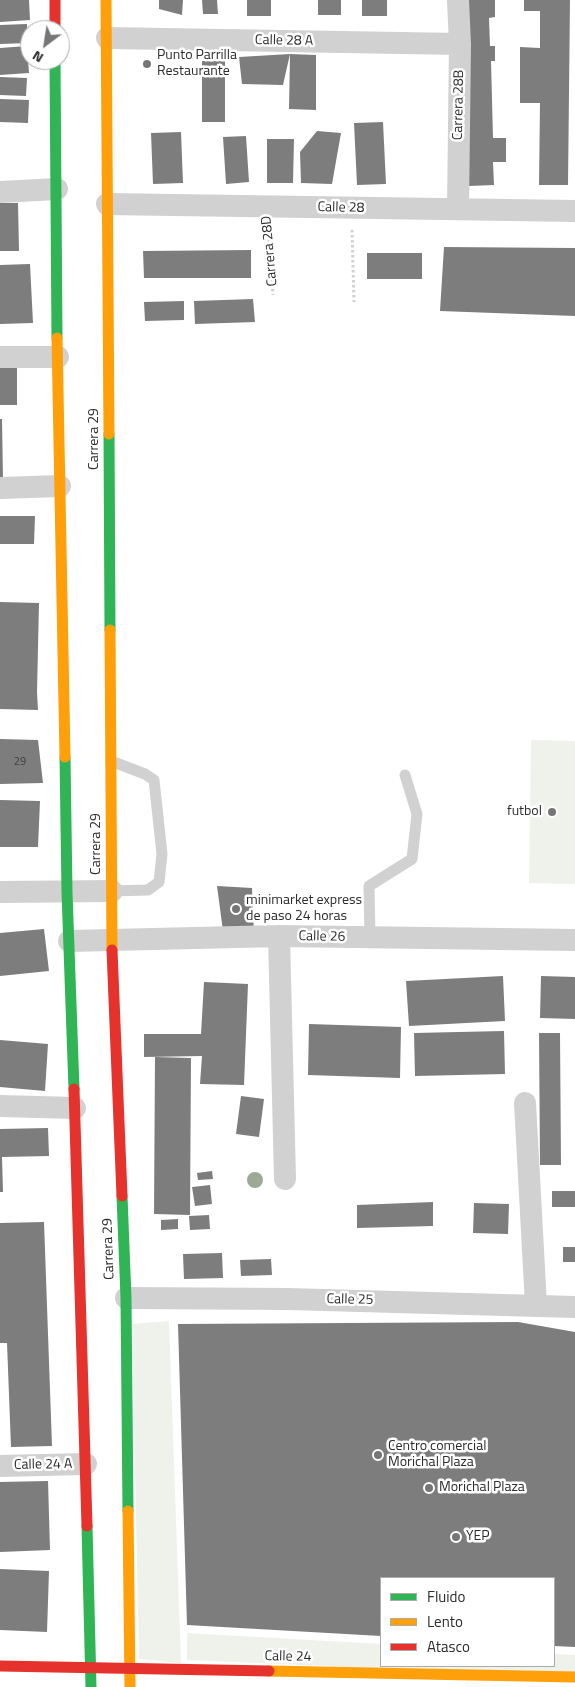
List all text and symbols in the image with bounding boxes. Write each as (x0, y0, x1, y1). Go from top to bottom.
north arrow (20, 20, 70, 70)
street label: Calle 28 A (255, 32, 313, 50)
text: N (28, 46, 47, 69)
place label: Punto Parrilla Restaurante (157, 48, 237, 80)
marker: Punto Parrilla Restaurante (141, 58, 153, 70)
street label: Carrera 28B (450, 70, 468, 140)
street label: Calle 28 (317, 199, 365, 217)
street label: Carrera 28D (259, 215, 281, 287)
street label: Carrera 29 (87, 408, 103, 470)
house number: 29 (14, 755, 26, 769)
place label: futbol (507, 804, 542, 820)
marker: futbol (546, 806, 558, 818)
street label: Carrera 29 (89, 813, 105, 875)
place label: minimarket express de paso 24 horas (246, 893, 362, 926)
marker: minimarket express de paso 24 horas (230, 903, 242, 915)
street label: Calle 26 (298, 928, 346, 946)
street label: Carrera 29 (100, 1218, 118, 1280)
street label: Calle 25 (326, 1291, 374, 1309)
place label: Centro comercial Morichal Plaza (388, 1439, 486, 1471)
marker: Centro comercial Morichal Plaza (372, 1449, 384, 1461)
street label: Calle 24 A (14, 1456, 72, 1474)
place label: Morichal Plaza (439, 1480, 525, 1496)
marker: Morichal Plaza (423, 1482, 435, 1494)
place label: YEP (466, 1529, 490, 1545)
marker: YEP (450, 1531, 462, 1543)
legend (380, 1577, 555, 1667)
text: Fluido (427, 1585, 465, 1608)
text: Lento (427, 1610, 463, 1633)
text: Atasco (427, 1635, 470, 1658)
street label: Calle 24 (264, 1648, 312, 1666)

